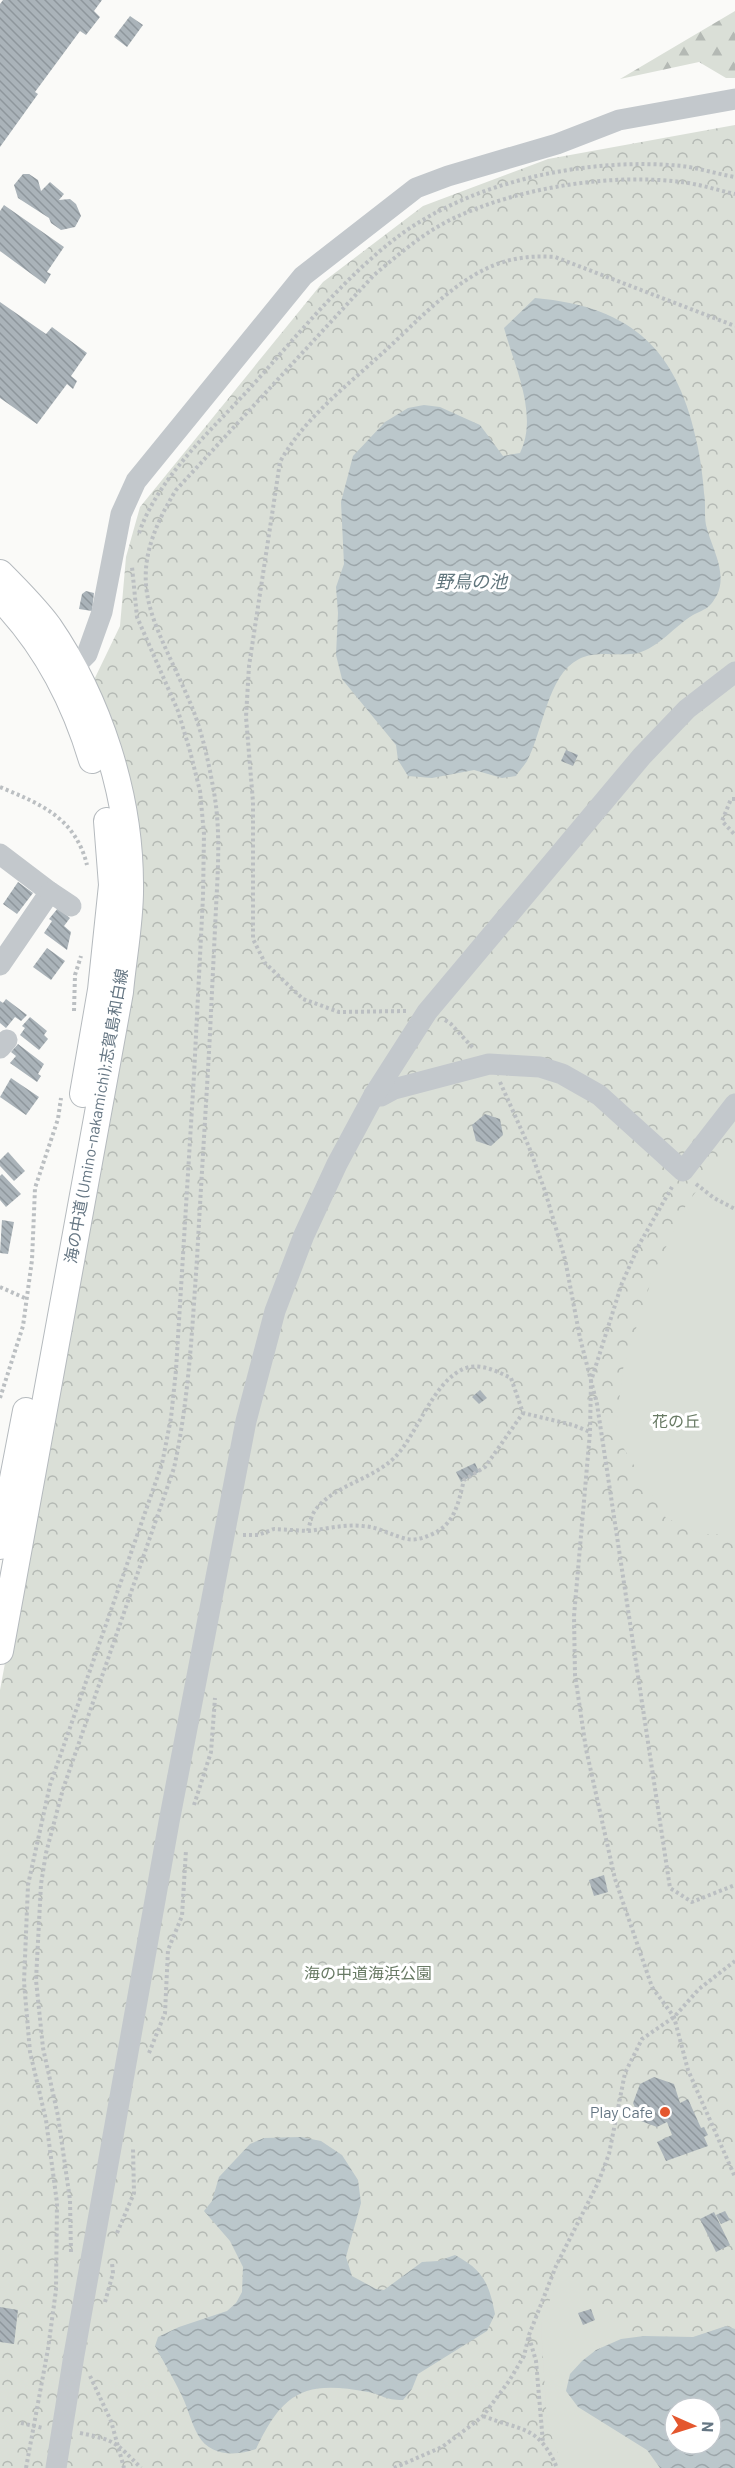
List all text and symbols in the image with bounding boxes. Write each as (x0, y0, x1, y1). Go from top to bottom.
water label: 野鳥の池 (435, 570, 509, 592)
street label: 海の中道 (Umino-nakamichi);志賀島和白線 (60, 967, 131, 1265)
park label: 花の丘 (652, 1411, 700, 1430)
park label: 海の中道海浜公園 (304, 1963, 432, 1982)
place label: Play Cafe (590, 2102, 653, 2121)
marker: Play Cafe (658, 2105, 672, 2119)
north arrow (663, 2396, 723, 2456)
text: N (699, 2421, 718, 2433)

